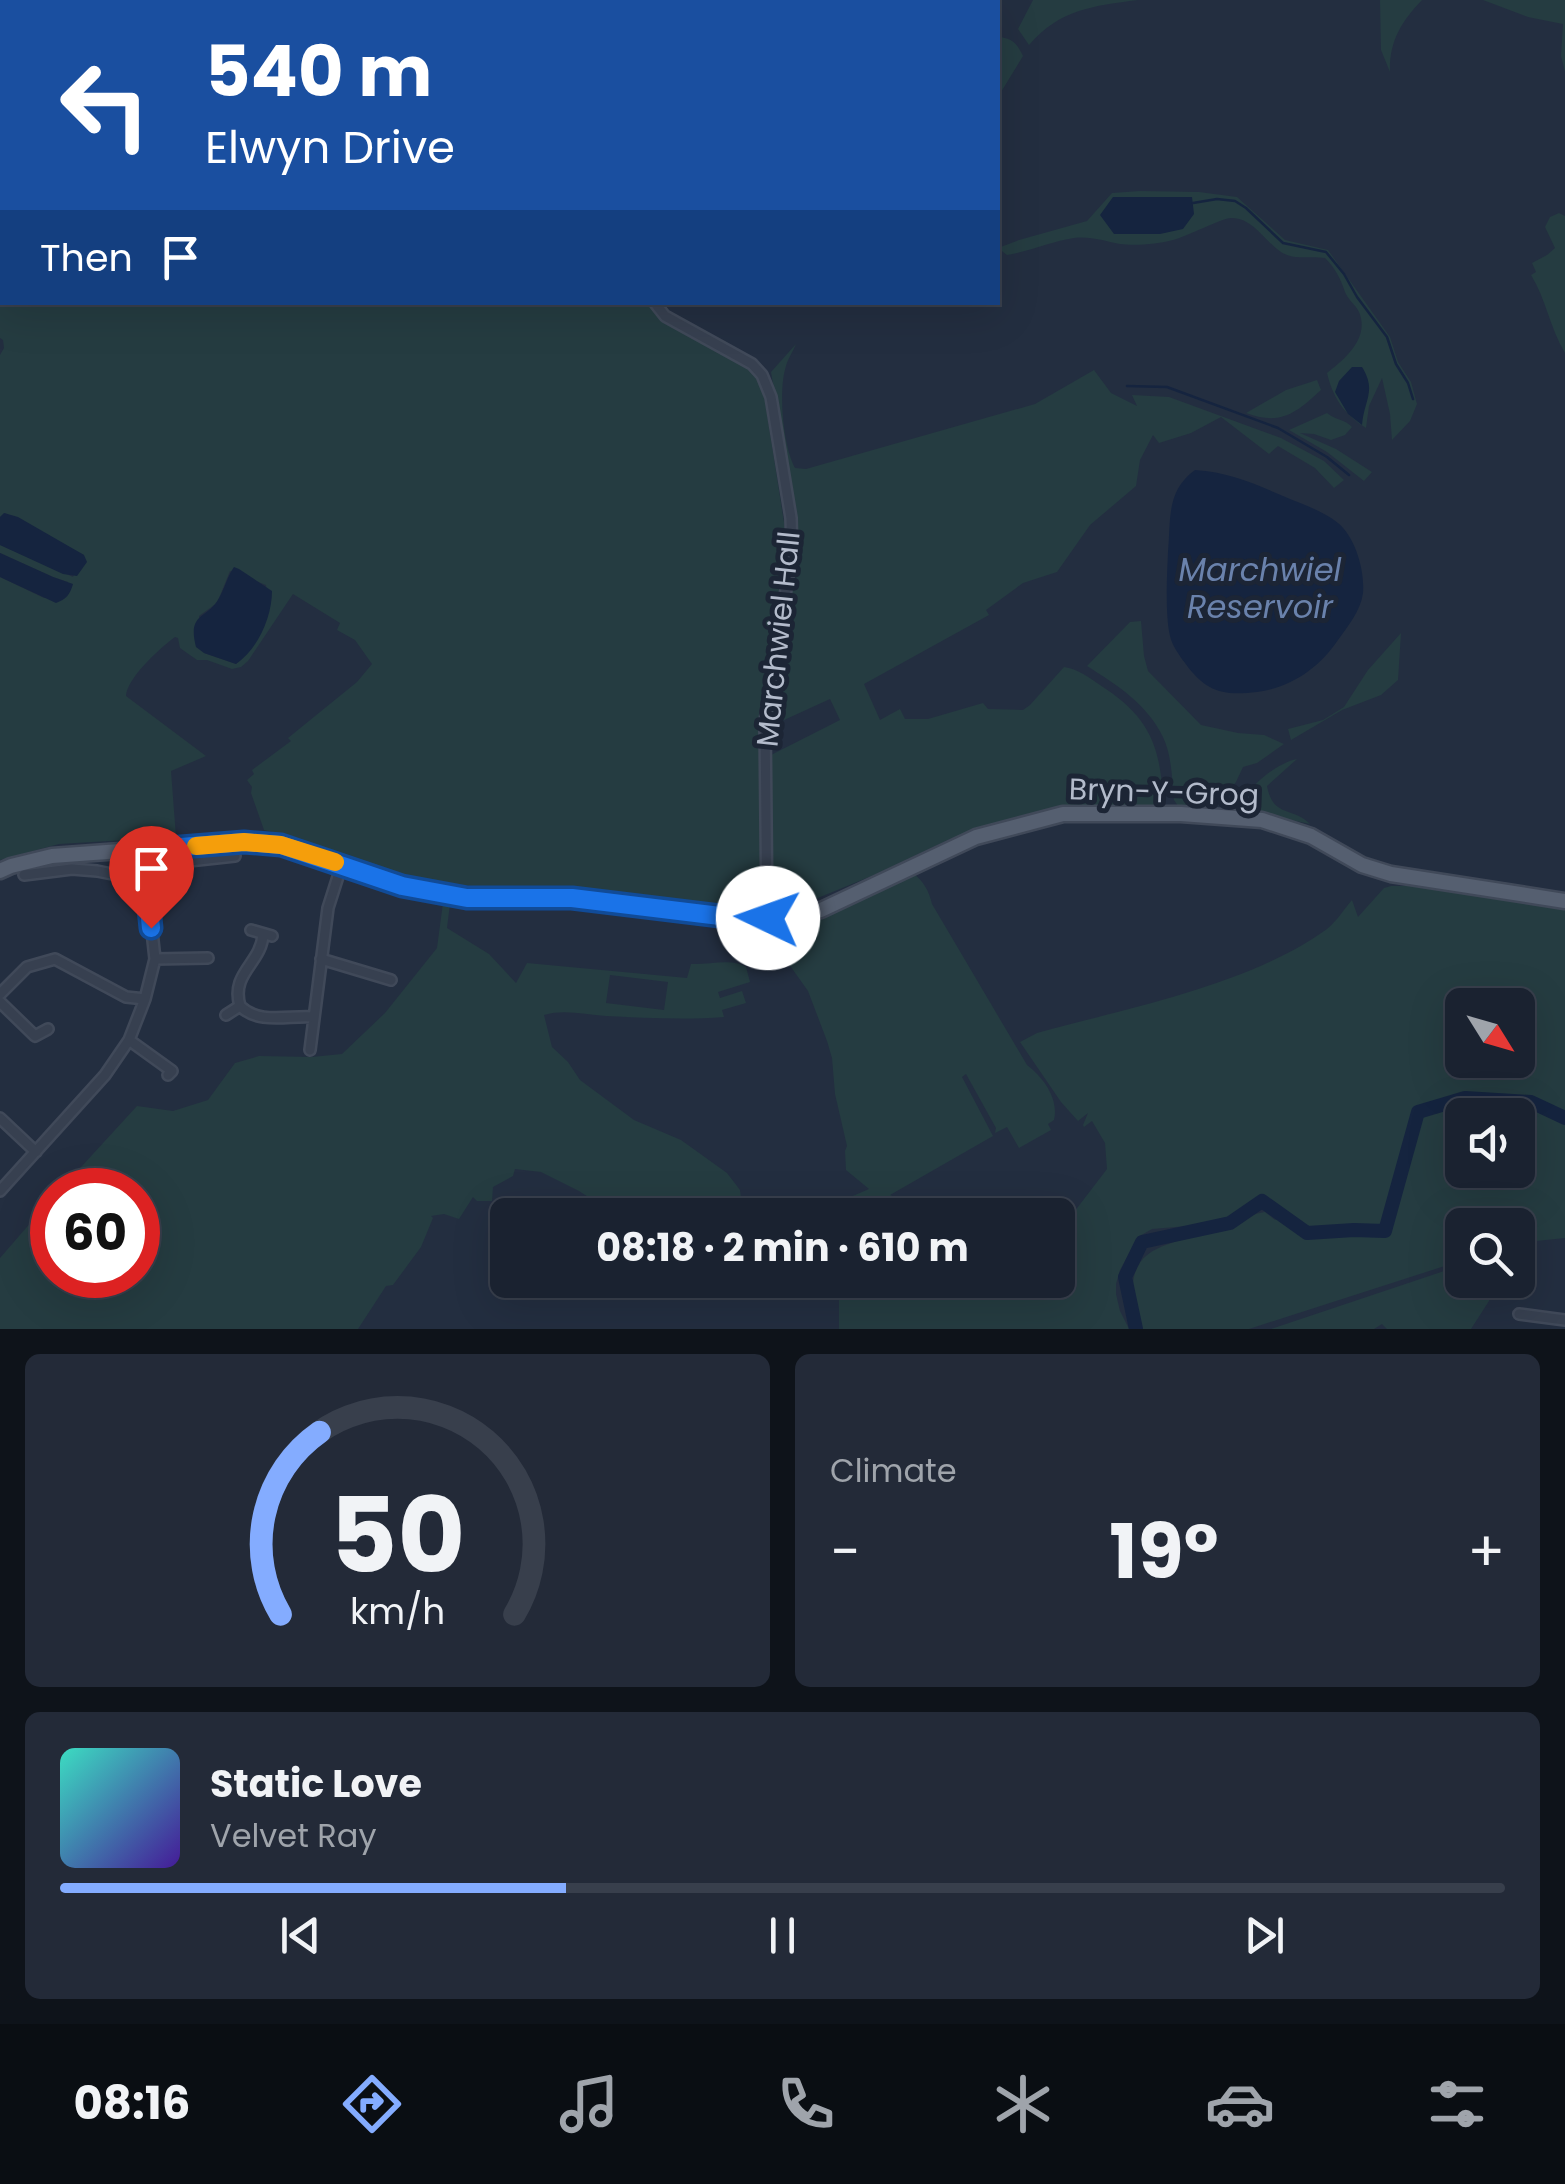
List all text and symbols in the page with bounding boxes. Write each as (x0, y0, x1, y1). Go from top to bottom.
text: 540 m (205, 22, 433, 121)
icon: left (40, 40, 170, 170)
text: Elwyn Drive (205, 116, 455, 179)
icon: arrive (153, 230, 208, 285)
text: Then (40, 231, 133, 284)
street label: Marchwiel Hall (745, 529, 811, 749)
water label: Marchwiel Reservoir (1179, 547, 1342, 629)
street label: Bryn-Y-Grog (1068, 767, 1260, 817)
pin (109, 826, 194, 929)
icon: arrive (124, 841, 179, 896)
position arrow (716, 866, 820, 970)
north arrow (1445, 988, 1535, 1078)
map controls (1445, 988, 1535, 1298)
button: sound (1445, 1098, 1535, 1188)
speed limit sign: 60 (30, 1168, 160, 1298)
button: search (1445, 1208, 1535, 1298)
text: 08:18 · 2 min · 610 m (596, 1221, 969, 1274)
text: Climate (830, 1448, 957, 1493)
text: 50 (330, 1463, 465, 1608)
text: 19° (1109, 1499, 1218, 1604)
text: − (830, 1513, 860, 1590)
text: + (1467, 1513, 1505, 1590)
text: km/h (350, 1586, 445, 1637)
text: Static Love (210, 1757, 422, 1810)
text: Velvet Ray (210, 1813, 376, 1858)
icon: previous (273, 1908, 328, 1963)
icon: pause (755, 1908, 810, 1963)
icon: next (1237, 1908, 1292, 1963)
icon: directions (337, 2069, 407, 2139)
icon: music (554, 2069, 624, 2139)
icon: phone (771, 2069, 841, 2139)
icon: climate (988, 2069, 1058, 2139)
icon: car (1205, 2069, 1275, 2139)
icon: filters (1422, 2069, 1492, 2139)
text: 08:16 (73, 2072, 190, 2135)

